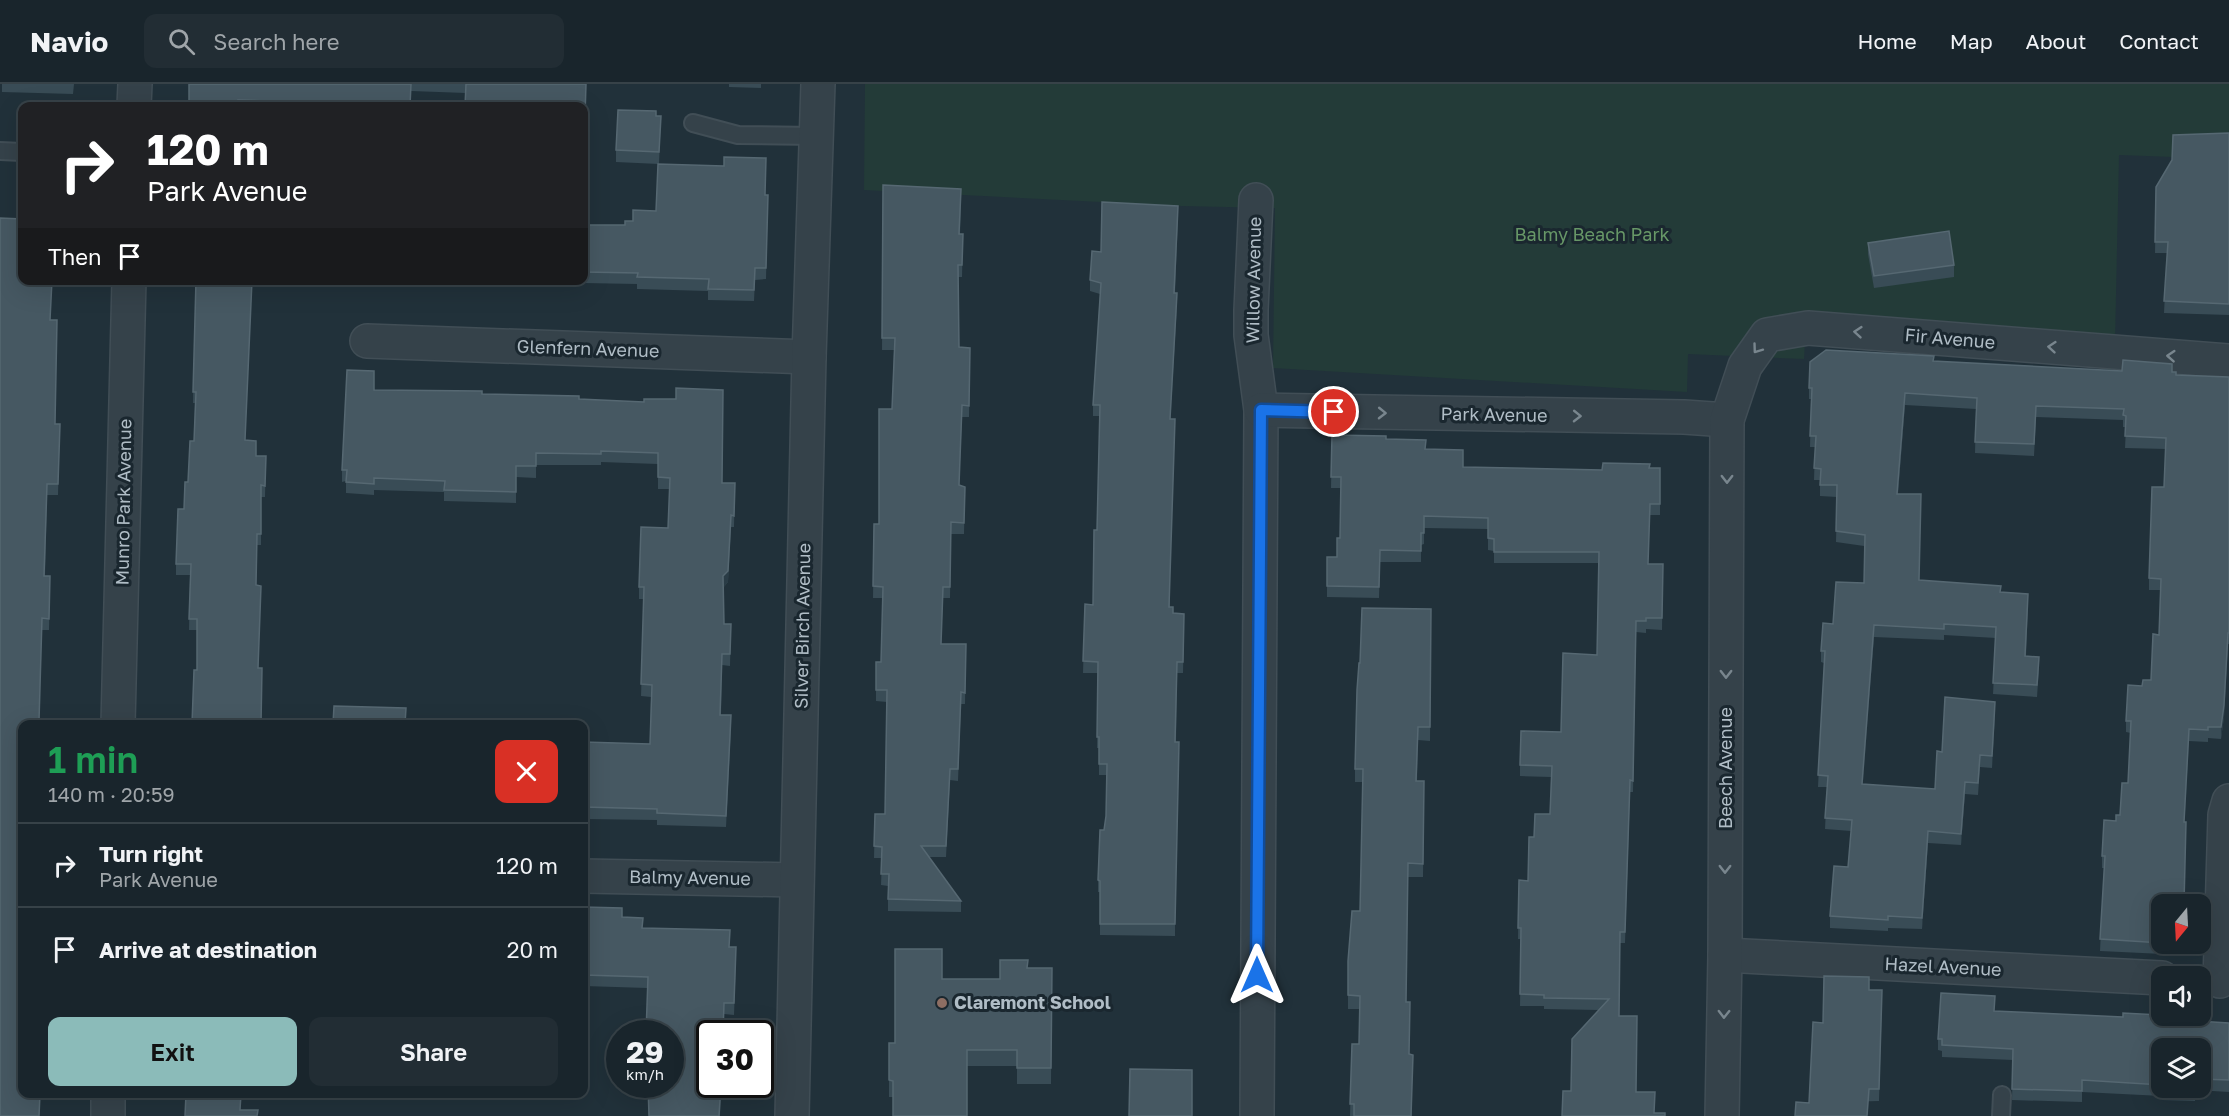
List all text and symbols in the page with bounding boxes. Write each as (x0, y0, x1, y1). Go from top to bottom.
search box (144, 14, 564, 68)
text: Navio (30, 25, 108, 58)
icon: search (165, 25, 198, 58)
text: Search here (213, 28, 339, 55)
text: Home (1857, 28, 1917, 54)
text: Map (1950, 28, 1993, 54)
text: About (2026, 28, 2086, 54)
text: Contact (2119, 28, 2199, 54)
text: 120 m (147, 124, 269, 174)
icon: right (48, 126, 126, 204)
text: Park Avenue (147, 175, 308, 207)
street label: Willow Avenue (1241, 216, 1265, 344)
park label: Balmy Beach Park (1514, 223, 1670, 245)
icon: arrive (113, 240, 146, 273)
text: Then (48, 243, 101, 270)
street label: Fir Avenue (1904, 323, 1996, 353)
one-way arrow (1853, 325, 1862, 338)
street label: Glenfern Avenue (516, 335, 660, 361)
one-way arrow (2047, 341, 2057, 354)
one-way arrow (1754, 343, 1765, 354)
one-way arrow (2166, 350, 2175, 363)
pin (1308, 386, 1359, 437)
icon: arrive (1317, 395, 1350, 428)
street label: Park Avenue (1440, 402, 1548, 426)
one-way arrow (1378, 407, 1387, 419)
one-way arrow (1573, 410, 1582, 422)
street label: Munro Park Avenue (111, 419, 135, 585)
one-way arrow (1721, 474, 1733, 483)
street label: Silver Birch Avenue (790, 543, 814, 709)
one-way arrow (1720, 669, 1732, 678)
street label: Beech Avenue (1714, 707, 1736, 829)
text: 1 min (48, 738, 138, 781)
button: close (495, 740, 558, 803)
text: 140 m · 20:59 (48, 782, 175, 806)
text: Turn right (99, 840, 203, 867)
icon: right (48, 849, 81, 882)
text: 120 m (496, 852, 558, 879)
one-way arrow (1719, 864, 1731, 873)
street label: Balmy Avenue (629, 865, 751, 889)
text: Park Avenue (99, 867, 218, 891)
north arrow (2151, 894, 2211, 954)
map controls (2151, 894, 2211, 1098)
icon: arrive (48, 933, 81, 966)
text: Arrive at destination (99, 936, 317, 963)
text: 20 m (507, 936, 558, 963)
position arrow (1225, 943, 1289, 1007)
street label: Hazel Avenue (1884, 952, 2002, 980)
button: sound (2151, 966, 2211, 1026)
place label: Claremont School (954, 991, 1111, 1013)
marker: Claremont School (935, 996, 949, 1010)
one-way arrow (1718, 1009, 1730, 1018)
button: Exit (48, 1017, 297, 1086)
button: Share (309, 1017, 558, 1086)
speed limit sign: 30 (696, 1020, 774, 1098)
text: 29 (626, 1034, 664, 1070)
button: layers (2151, 1038, 2211, 1098)
text: km/h (626, 1065, 664, 1083)

